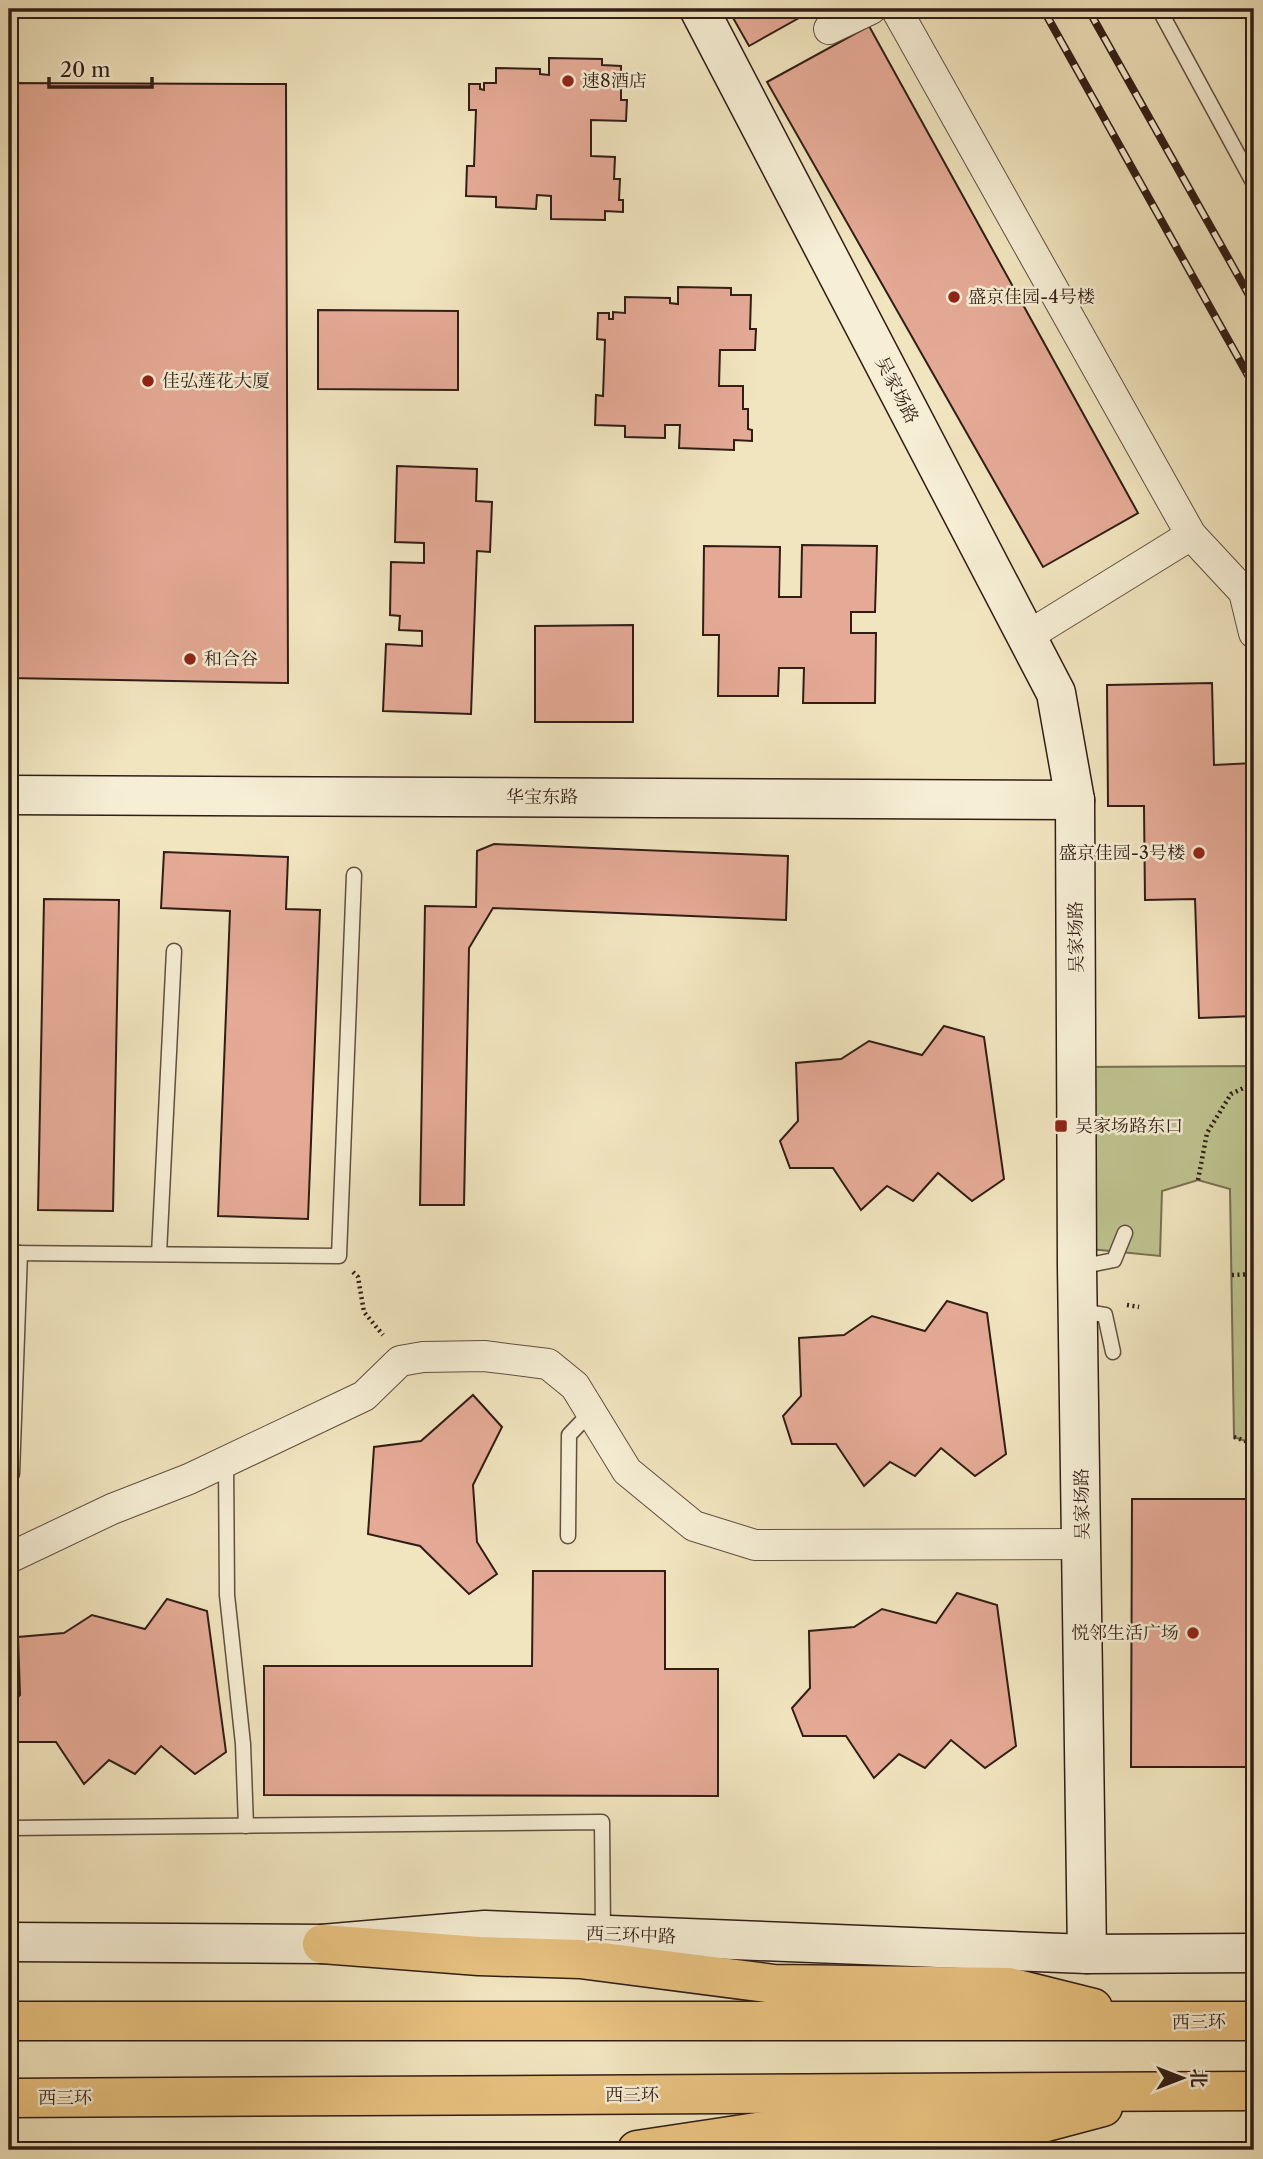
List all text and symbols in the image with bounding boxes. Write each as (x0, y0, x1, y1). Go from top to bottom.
scale bar (49, 46, 152, 90)
text: 20 m (60, 57, 111, 82)
place label: 速8酒店 (582, 70, 647, 92)
marker: 速8酒店 (560, 73, 576, 89)
place label: 盛京佳园-4号楼 (968, 286, 1095, 308)
marker: 盛京佳园-4号楼 (946, 289, 962, 305)
street label: 吴家场路 (871, 353, 923, 427)
place label: 佳弘莲花大厦 (162, 370, 270, 392)
marker: 佳弘莲花大厦 (140, 373, 156, 389)
place label: 和合谷 (204, 648, 258, 670)
marker: 和合谷 (182, 651, 198, 667)
street label: 华宝东路 (506, 786, 578, 808)
place label: 盛京佳园-3号楼 (1059, 842, 1185, 864)
marker: 盛京佳园-3号楼 (1191, 845, 1207, 861)
street label: 吴家场路 (1064, 901, 1088, 973)
place label: 吴家场路东口 (1075, 1115, 1183, 1137)
marker: 吴家场路东口 (1053, 1118, 1069, 1134)
street label: 吴家场路 (1070, 1468, 1094, 1540)
place label: 悦邻生活广场 (1071, 1622, 1179, 1644)
marker: 悦邻生活广场 (1185, 1625, 1201, 1641)
street label: 西三环中路 (586, 1922, 676, 1948)
street label: 西三环 (1172, 2011, 1226, 2033)
north arrow (1148, 2044, 1218, 2114)
text: 北 (1187, 2068, 1210, 2088)
street label: 西三环 (605, 2084, 659, 2106)
street label: 西三环 (38, 2087, 92, 2109)

